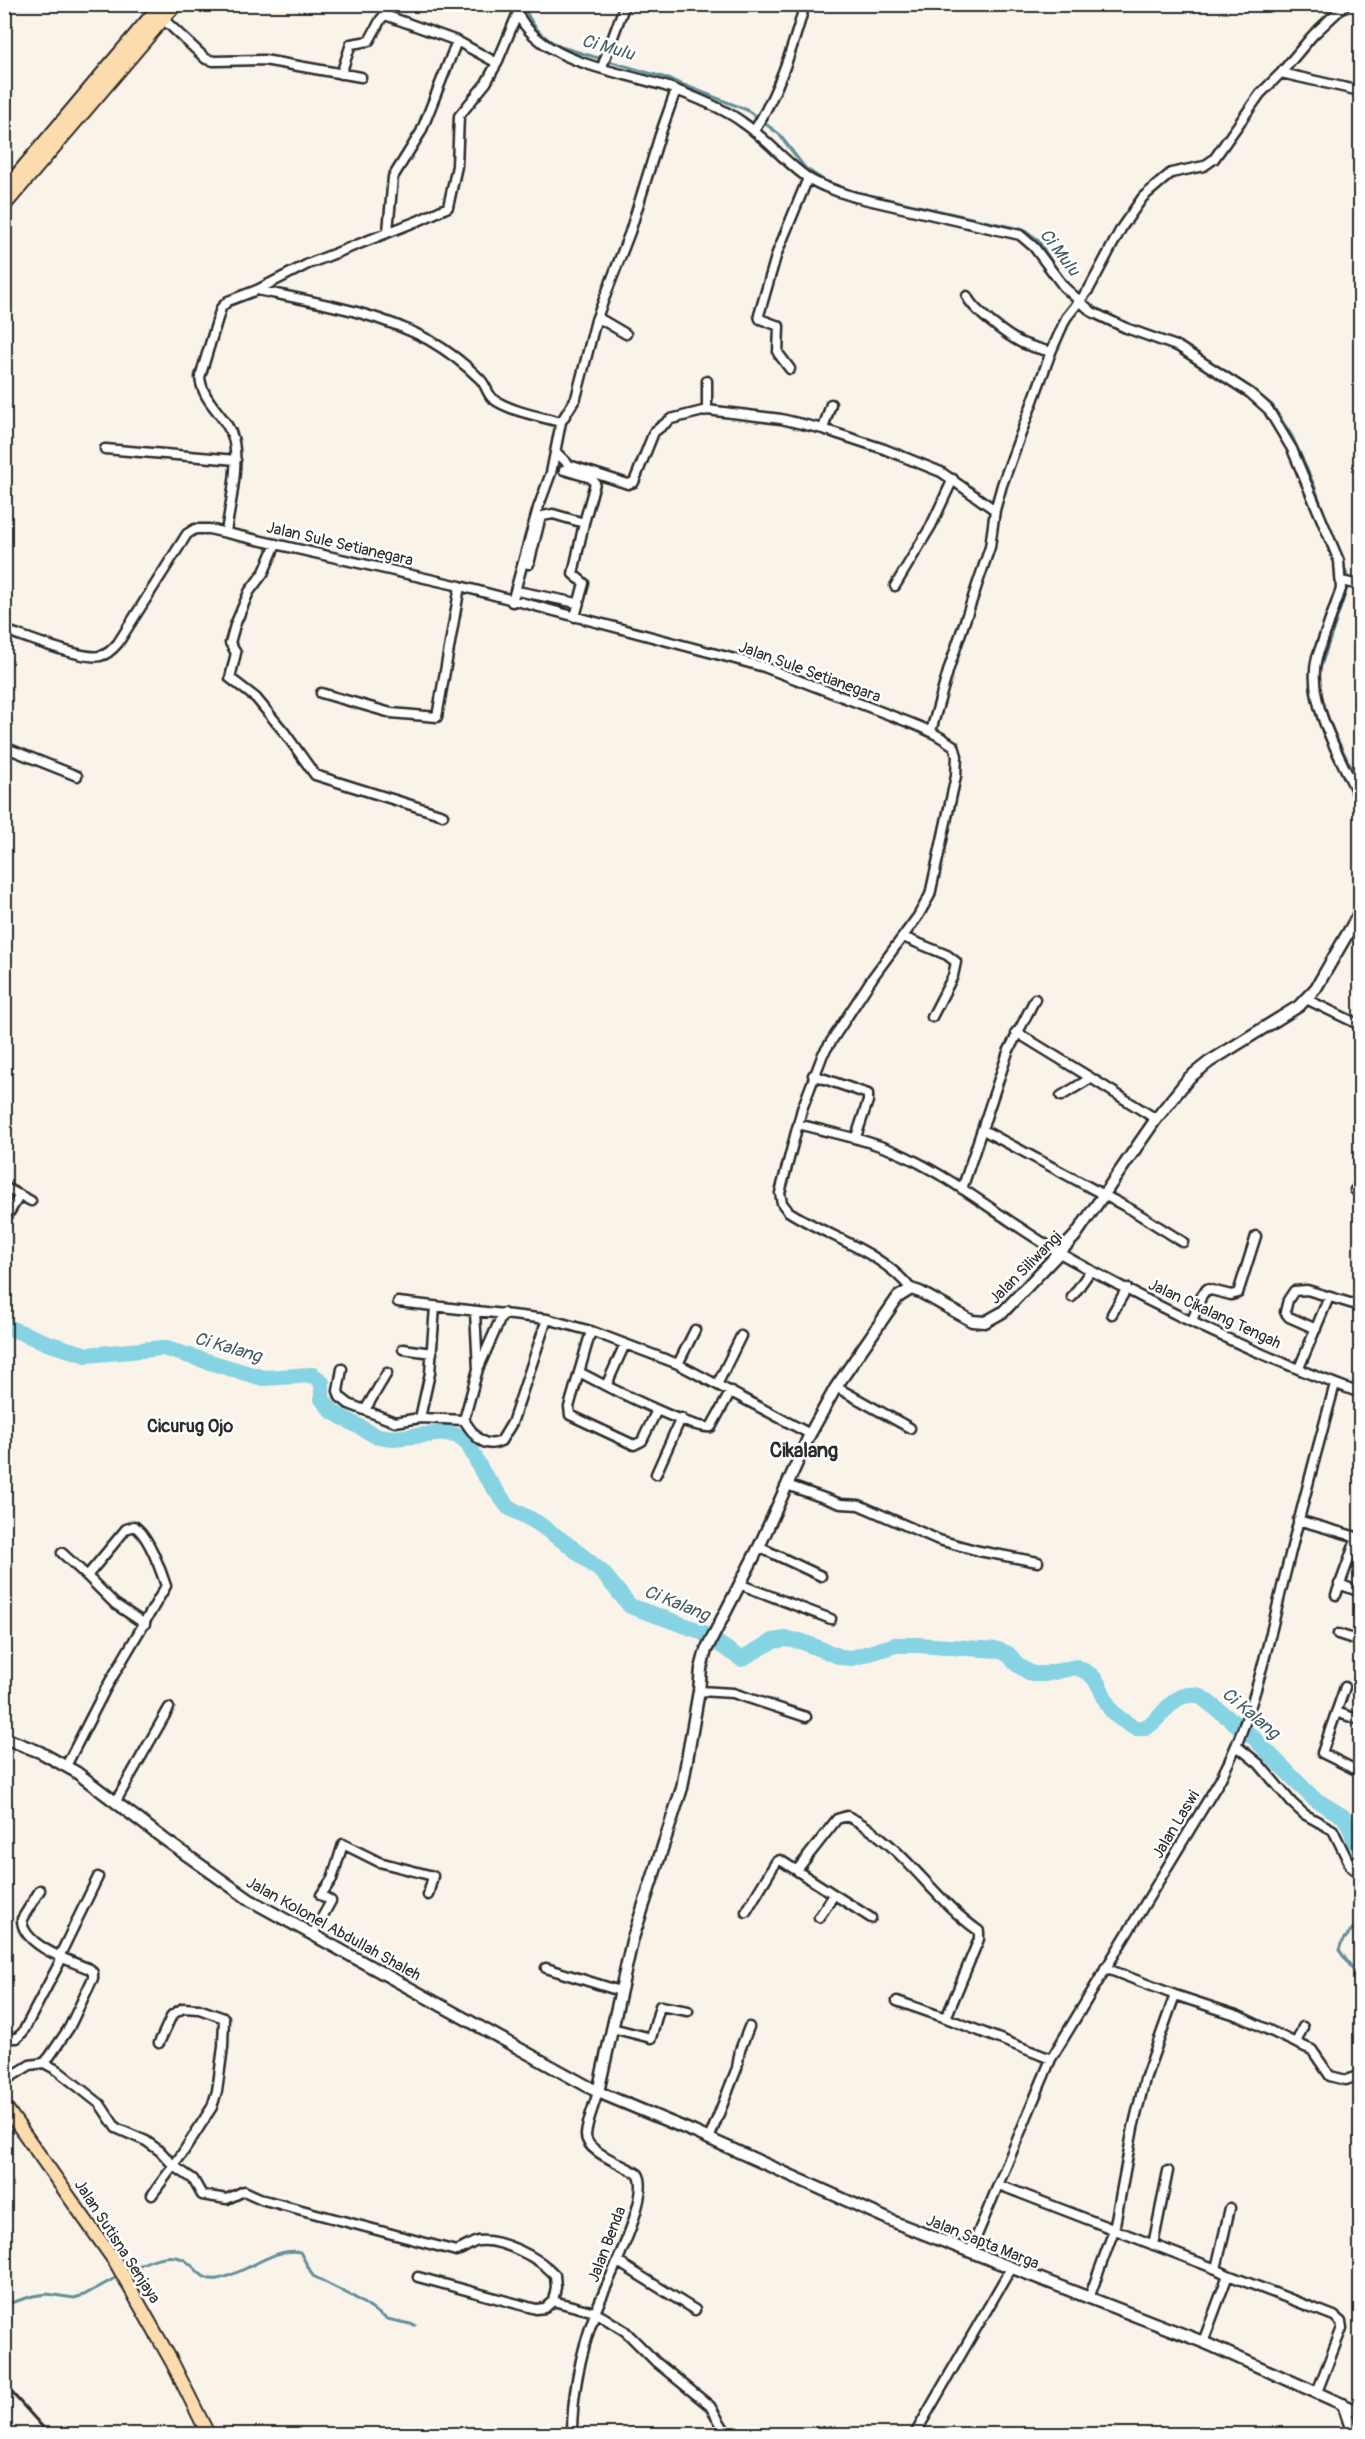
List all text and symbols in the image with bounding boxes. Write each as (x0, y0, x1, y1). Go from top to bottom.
water label: Ci Mulu (579, 29, 638, 66)
water label: Ci Mulu (1034, 224, 1085, 281)
street label: Jalan Sule Setianegara (264, 517, 415, 571)
street label: Jalan Sule Setianegara (736, 637, 884, 707)
street label: Jalan Siliwangi (985, 1227, 1066, 1308)
street label: Jalan Cikalang Tengah (1145, 1274, 1284, 1353)
water label: Ci Kalang (192, 1327, 266, 1369)
district label: Cicurug Ojo (147, 1415, 233, 1438)
district label: Cikalang (770, 1438, 838, 1463)
water label: Ci Kalang (641, 1580, 715, 1628)
water label: Ci Kalang (1217, 1682, 1286, 1746)
street label: Jalan Laswi (1148, 1787, 1204, 1862)
street label: Jalan Kolonel Abdullah Shaleh (243, 1872, 424, 1985)
street label: Jalan Sutisna Senjaya (70, 2176, 165, 2307)
street label: Jalan Benda (583, 2204, 630, 2285)
street label: Jalan Sapta Marga (923, 2210, 1042, 2274)

